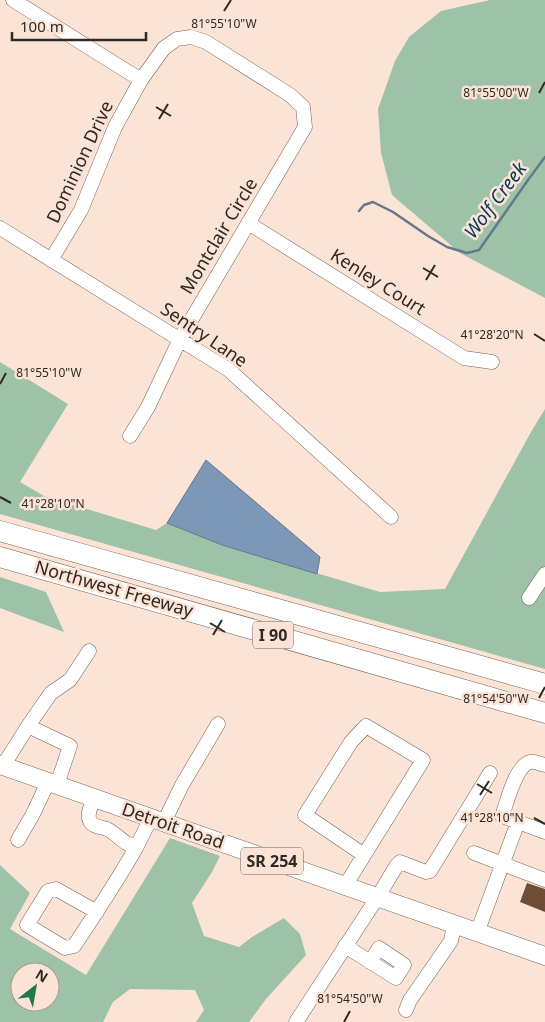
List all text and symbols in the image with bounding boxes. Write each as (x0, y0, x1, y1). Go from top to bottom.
scale bar (12, 10, 146, 42)
text: 81°55'10"W (191, 15, 257, 32)
text: 100 m (20, 16, 64, 36)
text: 81°55'00"W (463, 84, 529, 101)
street label: Dominion Drive (40, 96, 118, 227)
water label: Wolf Creek (458, 156, 533, 243)
street label: Montclair Circle (174, 173, 262, 298)
street label: Kenley Court (326, 242, 431, 320)
street label: Sentry Lane (156, 296, 253, 372)
text: 41°28'20"N (460, 326, 524, 343)
text: 81°55'10"W (16, 364, 82, 381)
text: 41°28'10"N (21, 495, 85, 512)
street label: Northwest Freeway (32, 554, 197, 622)
road number: I 90 (253, 622, 293, 648)
text: 81°54'50"W (463, 690, 529, 707)
street label: Detroit Road (119, 796, 228, 854)
text: 41°28'10"N (460, 809, 524, 826)
road number: SR 254 (241, 848, 303, 874)
north arrow (10, 962, 60, 1012)
text: N (32, 964, 52, 987)
text: 81°54'50"W (317, 990, 383, 1007)

